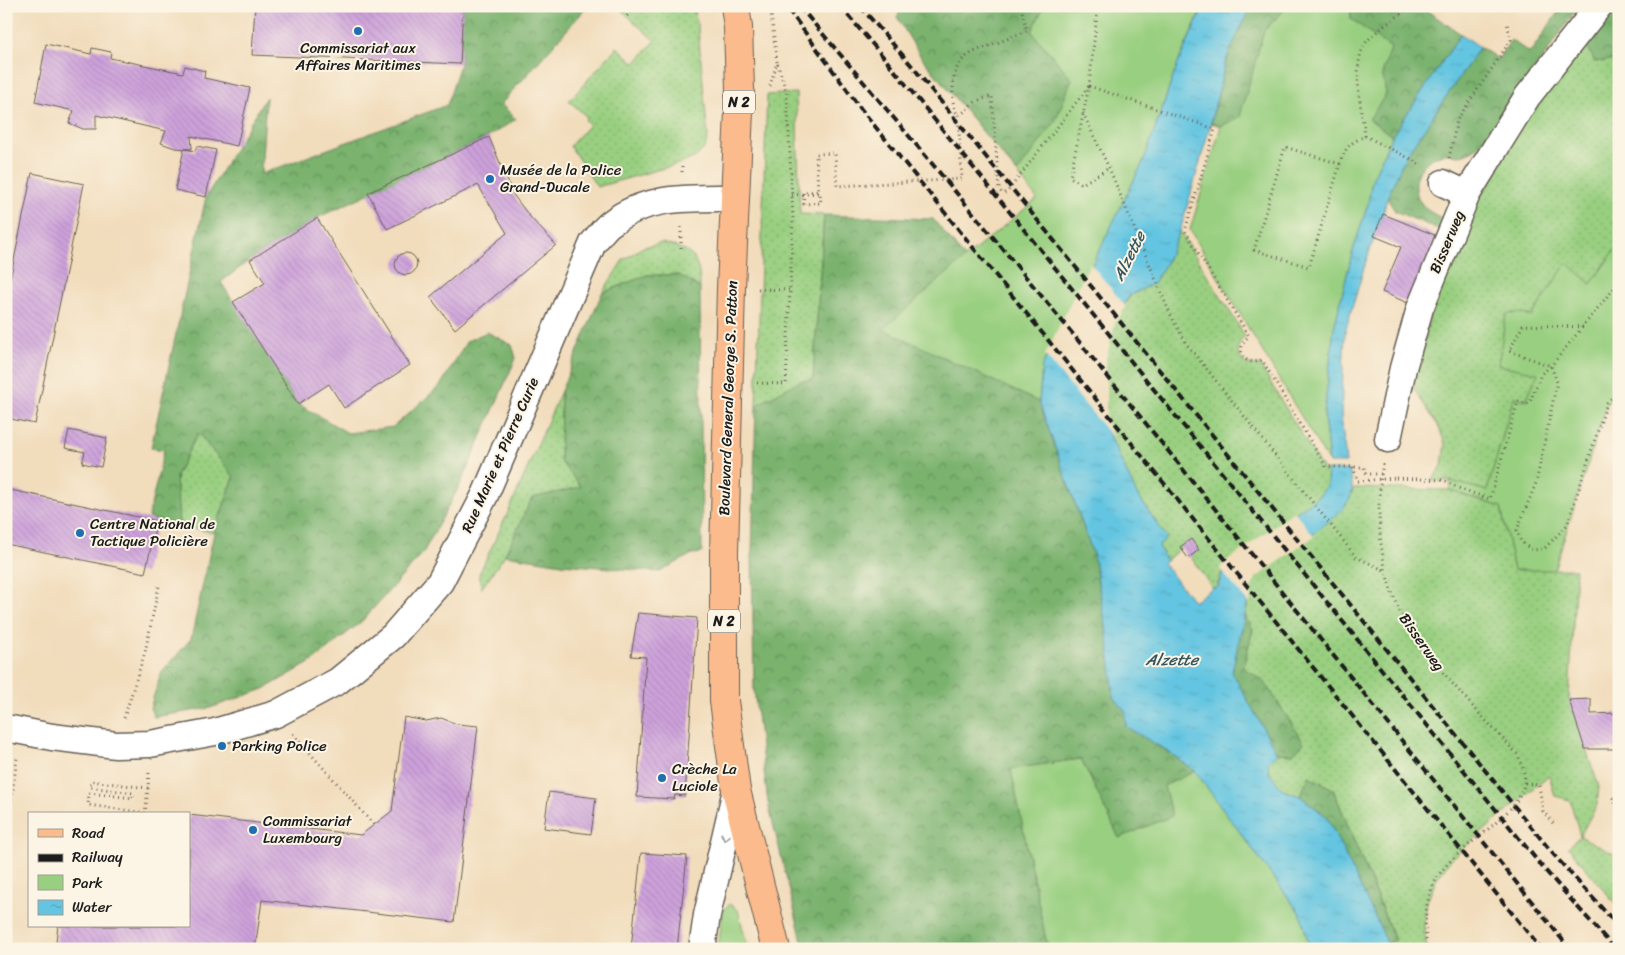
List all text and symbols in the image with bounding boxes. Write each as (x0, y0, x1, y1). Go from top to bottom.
marker: Commissariat aux Affaires Maritimes (352, 25, 364, 37)
place label: Commissariat aux Affaires Maritimes (294, 35, 421, 78)
road number: N 2 (723, 90, 755, 114)
place label: Musée de la Police Grand-Ducale (500, 157, 622, 200)
marker: Musée de la Police Grand-Ducale (484, 173, 496, 185)
street label: Bisserweg (1422, 206, 1472, 278)
water label: Alzette (1104, 225, 1155, 287)
street label: Boulevard General George S. Patton (711, 280, 745, 516)
street label: Rue Marie et Pierre Curie (454, 373, 546, 537)
place label: Centre National de Tactique Policière (90, 511, 215, 554)
marker: Centre National de Tactique Policière (74, 527, 86, 539)
street label: Bisserweg (1392, 607, 1452, 677)
road number: N 2 (708, 610, 740, 632)
water label: Alzette (1145, 645, 1200, 674)
place label: Parking Police (232, 733, 327, 759)
marker: Parking Police (216, 740, 228, 752)
place label: Crèche La Luciole (672, 756, 737, 799)
marker: Crèche La Luciole (656, 772, 668, 784)
place label: Commissariat Luxembourg (263, 808, 353, 851)
legend (28, 812, 190, 928)
text: Road (72, 820, 105, 846)
marker: Commissariat Luxembourg (247, 824, 259, 836)
one-way arrow (720, 833, 731, 842)
text: Railway (72, 844, 123, 870)
text: Park (72, 870, 103, 896)
text: Water (72, 894, 112, 920)

